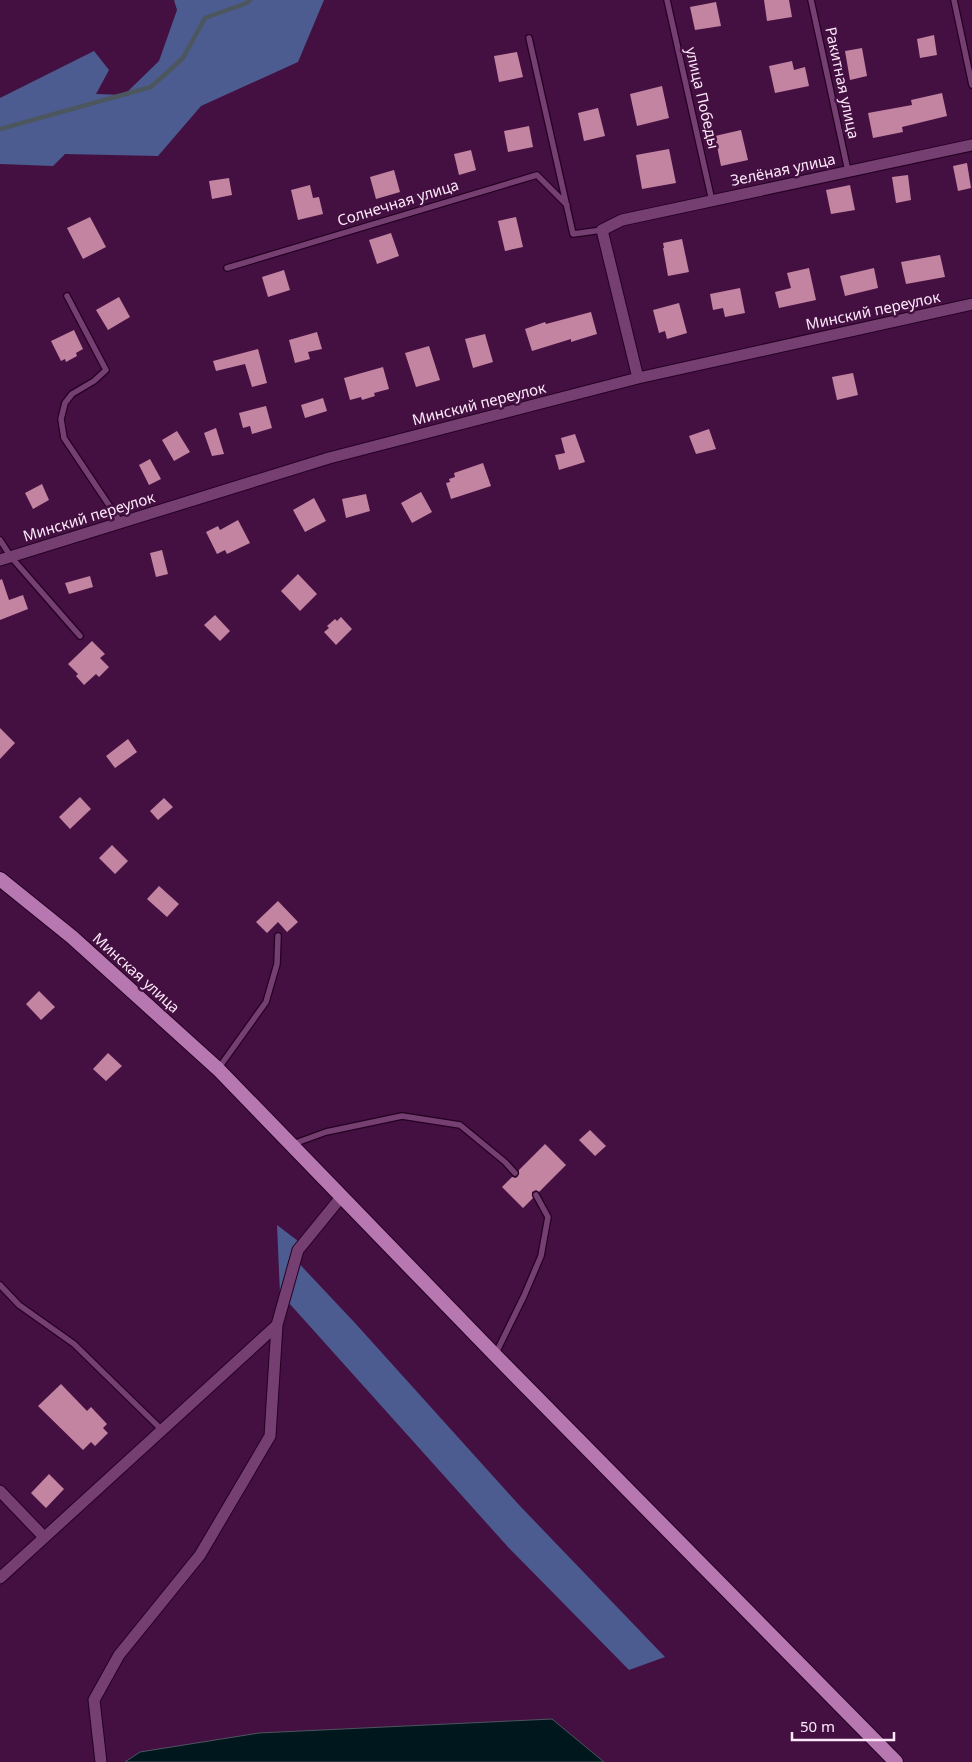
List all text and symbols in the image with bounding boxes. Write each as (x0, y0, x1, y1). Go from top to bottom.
street label: Ракитная улица (821, 25, 865, 141)
street label: улица Победы (682, 45, 724, 151)
street label: Зелёная улица (729, 148, 837, 190)
street label: Солнечная улица (334, 174, 461, 230)
street label: Минский переулок (804, 286, 942, 334)
street label: Минский переулок (410, 377, 548, 429)
street label: Минский переулок (20, 486, 157, 546)
street label: Минская улица (89, 928, 184, 1017)
scale bar (792, 1710, 894, 1742)
text: 50 m (800, 1716, 835, 1736)

